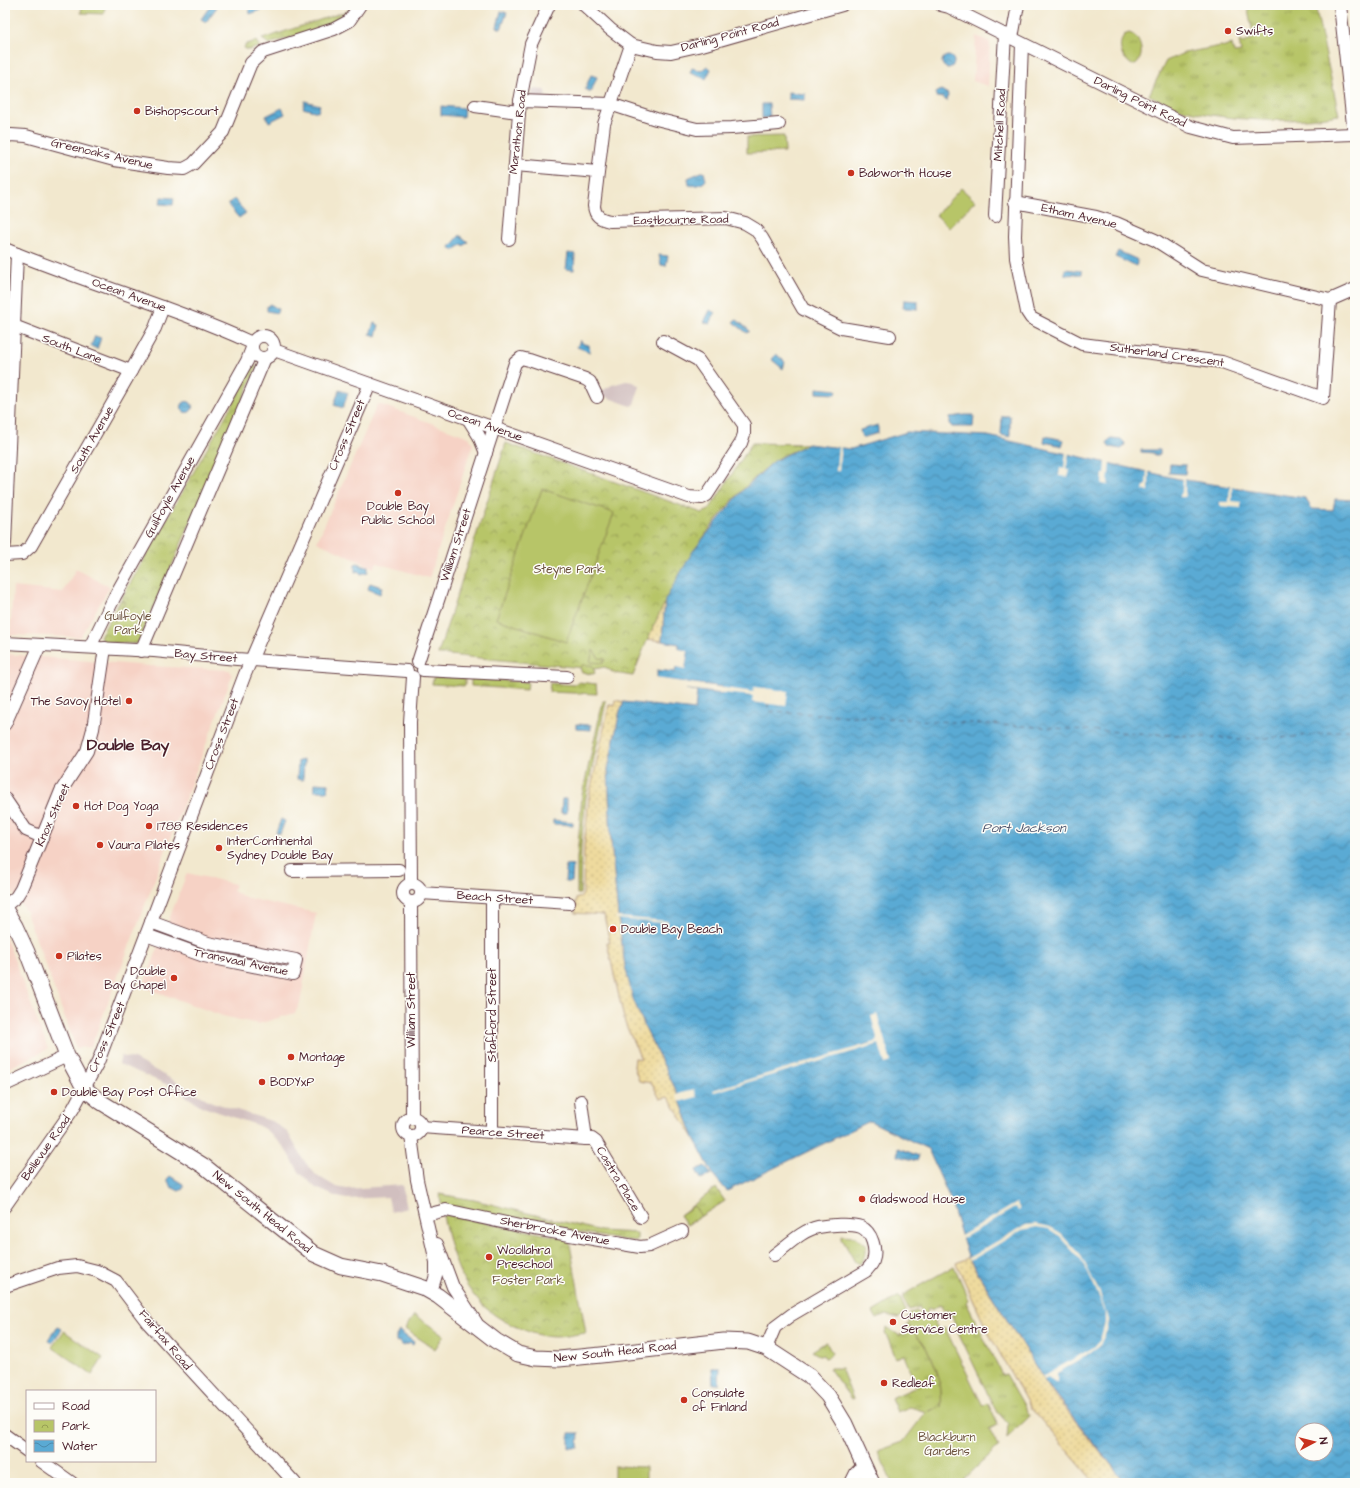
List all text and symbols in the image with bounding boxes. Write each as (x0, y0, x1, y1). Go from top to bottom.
street label: Darling Point Road (679, 14, 781, 57)
place label: Swifts (1236, 23, 1273, 40)
marker: Swifts (1223, 26, 1233, 36)
street label: Darling Point Road (1091, 72, 1189, 133)
street label: Mitchell Road (990, 88, 1010, 162)
street label: Marathon Road (505, 89, 531, 175)
place label: Bishopscourt (145, 103, 219, 120)
marker: Bishopscourt (132, 106, 142, 116)
street label: Greenoaks Avenue (49, 134, 155, 174)
place label: Babworth House (859, 165, 952, 182)
marker: Babworth House (846, 168, 856, 178)
street label: Etham Avenue (1040, 199, 1119, 233)
street label: Eastbourne Road (633, 211, 729, 229)
street label: Ocean Avenue (89, 274, 169, 317)
street label: South Lane (40, 330, 105, 368)
street label: Sutherland Crescent (1109, 339, 1225, 371)
street label: Cross Street (324, 397, 370, 473)
street label: South Avenue (66, 403, 118, 477)
street label: Ocean Avenue (445, 404, 525, 446)
street label: Guilfoyle Avenue (141, 453, 201, 541)
marker: Double Bay Public School (393, 488, 403, 498)
place label: Double Bay Public School (361, 498, 435, 529)
street label: William Street (436, 506, 476, 584)
park label: Steyne Park (534, 561, 605, 579)
park label: Guilfoyle Park (105, 608, 152, 639)
street label: Bay Street (174, 645, 238, 668)
place label: The Savoy Hotel (31, 693, 121, 711)
street label: Cross Street (200, 695, 244, 772)
marker: The Savoy Hotel (124, 696, 134, 706)
district label: Double Bay (87, 734, 169, 757)
street label: Knox Street (32, 781, 75, 849)
place label: Hot Dog Yoga (84, 798, 159, 816)
marker: Hot Dog Yoga (71, 801, 81, 811)
place label: 1788 Residences (157, 818, 248, 835)
water label: Port Jackson (982, 819, 1067, 837)
marker: 1788 Residences (144, 821, 154, 831)
place label: InterContinental Sydney Double Bay (227, 833, 334, 865)
place label: Vaura Pilates (108, 837, 180, 854)
marker: Vaura Pilates (95, 840, 105, 850)
marker: InterContinental Sydney Double Bay (214, 843, 224, 853)
street label: Beach Street (456, 887, 534, 909)
place label: Double Bay Beach (621, 921, 722, 939)
marker: Double Bay Beach (608, 924, 618, 934)
street label: Transvaal Avenue (192, 944, 290, 980)
place label: Pilates (67, 948, 102, 965)
marker: Pilates (54, 951, 64, 961)
place label: Double Bay Chapel (104, 963, 167, 995)
street label: Stafford Street (484, 968, 501, 1062)
street label: William Street (403, 972, 420, 1048)
marker: Double Bay Chapel (169, 973, 179, 983)
street label: Cross Street (84, 999, 130, 1075)
place label: Montage (299, 1049, 346, 1067)
marker: Montage (286, 1052, 296, 1062)
place label: BODYxP (270, 1074, 314, 1091)
marker: BODYxP (257, 1077, 267, 1087)
place label: Double Bay Post Office (62, 1084, 197, 1102)
marker: Double Bay Post Office (49, 1087, 59, 1097)
street label: Bellevue Road (17, 1112, 75, 1184)
street label: Pearce Street (461, 1122, 545, 1144)
street label: Castra Place (592, 1143, 644, 1215)
street label: New South Head Road (209, 1167, 315, 1257)
place label: Gladswood House (870, 1191, 966, 1208)
marker: Gladswood House (857, 1194, 867, 1204)
street label: Sherbrooke Avenue (499, 1212, 612, 1250)
place label: Woollahra Preschool (497, 1242, 553, 1273)
marker: Woollahra Preschool (484, 1252, 494, 1262)
park label: Foster Park (492, 1272, 564, 1289)
street label: Fairfax Road (135, 1306, 195, 1374)
place label: Customer Service Centre (901, 1307, 988, 1338)
marker: Customer Service Centre (888, 1317, 898, 1327)
street label: New South Head Road (553, 1337, 677, 1367)
place label: Redleaf (892, 1375, 936, 1392)
marker: Redleaf (879, 1378, 889, 1388)
place label: Consulate of Finland (692, 1385, 747, 1416)
legend (26, 1390, 156, 1462)
marker: Consulate of Finland (679, 1395, 689, 1405)
text: Road (62, 1398, 90, 1415)
text: Park (62, 1418, 90, 1435)
north arrow (1294, 1422, 1334, 1462)
park label: Blackburn Gardens (919, 1429, 975, 1460)
text: N (1316, 1437, 1331, 1445)
text: Water (62, 1438, 98, 1455)

